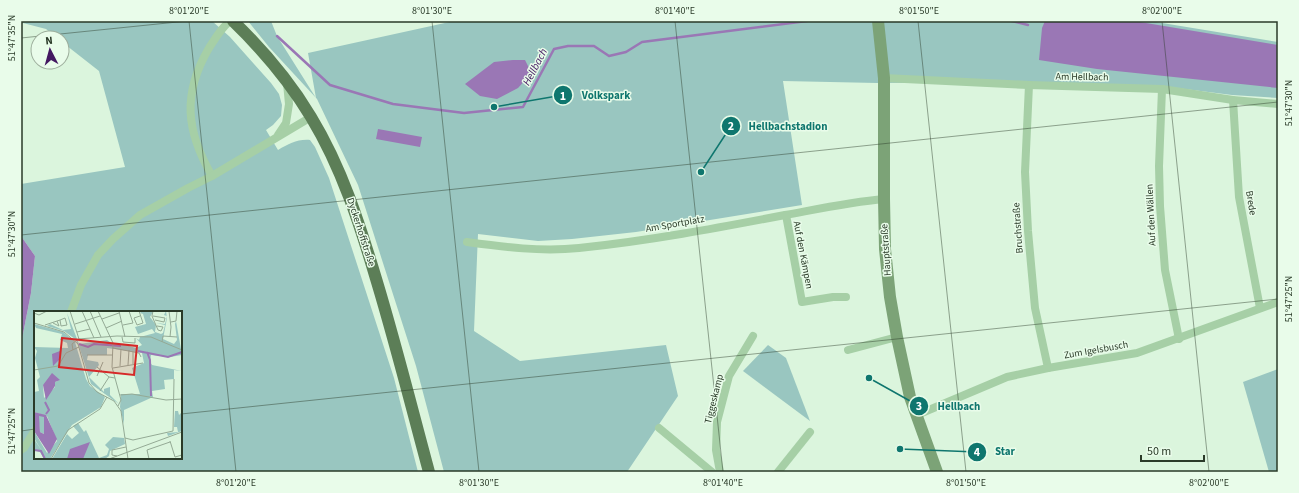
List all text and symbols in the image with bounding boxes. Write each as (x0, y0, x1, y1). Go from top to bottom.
text: 8°01'20"E (169, 4, 209, 18)
text: 8°01'30"E (412, 4, 452, 18)
text: 8°01'40"E (655, 4, 695, 18)
text: 8°01'50"E (899, 4, 939, 18)
text: 8°02'00"E (1142, 4, 1182, 18)
text: 51°47'35"N (5, 15, 19, 61)
north arrow (30, 30, 70, 70)
text: N (45, 33, 53, 48)
water label: Hellbach (519, 46, 551, 88)
street label: Am Hellbach (1056, 70, 1108, 84)
text: 51°47'30"N (1282, 80, 1296, 126)
callout: Volkspark (553, 84, 638, 107)
text: 1 (560, 88, 566, 105)
text: Volkspark (581, 88, 630, 103)
callout: Hellbachstadion (721, 114, 836, 137)
text: 2 (728, 118, 734, 135)
text: Hellbachstadion (749, 119, 828, 134)
street label: Auf den Wällen (1142, 184, 1160, 246)
street label: Brede (1242, 190, 1260, 216)
street label: Dyckerhoffstraße (343, 196, 379, 268)
street label: Bruchstraße (1009, 202, 1027, 254)
text: 51°47'30"N (5, 211, 19, 257)
street label: Am Sportplatz (644, 212, 706, 236)
street label: Auf den Kämpen (790, 220, 816, 290)
street label: Hauptstraße (877, 224, 895, 276)
text: 51°47'25"N (1282, 276, 1296, 322)
inset map (34, 311, 182, 459)
street label: Zum Igelsbusch (1063, 337, 1129, 363)
street label: Tiggeskamp (701, 372, 727, 425)
callout: Hellbach (909, 394, 988, 417)
text: 3 (916, 398, 922, 415)
text: Hellbach (938, 399, 980, 414)
text: 51°47'25"N (5, 408, 19, 454)
scale bar (1141, 437, 1204, 463)
callout: Star (967, 440, 1023, 463)
text: 50 m (1147, 443, 1171, 460)
text: 4 (974, 444, 981, 461)
text: Star (995, 444, 1016, 459)
text: 8°01'20"E (216, 476, 256, 490)
text: 8°01'30"E (459, 476, 499, 490)
text: 8°01'40"E (703, 476, 743, 490)
text: 8°01'50"E (946, 476, 986, 490)
text: 8°02'00"E (1189, 476, 1229, 490)

